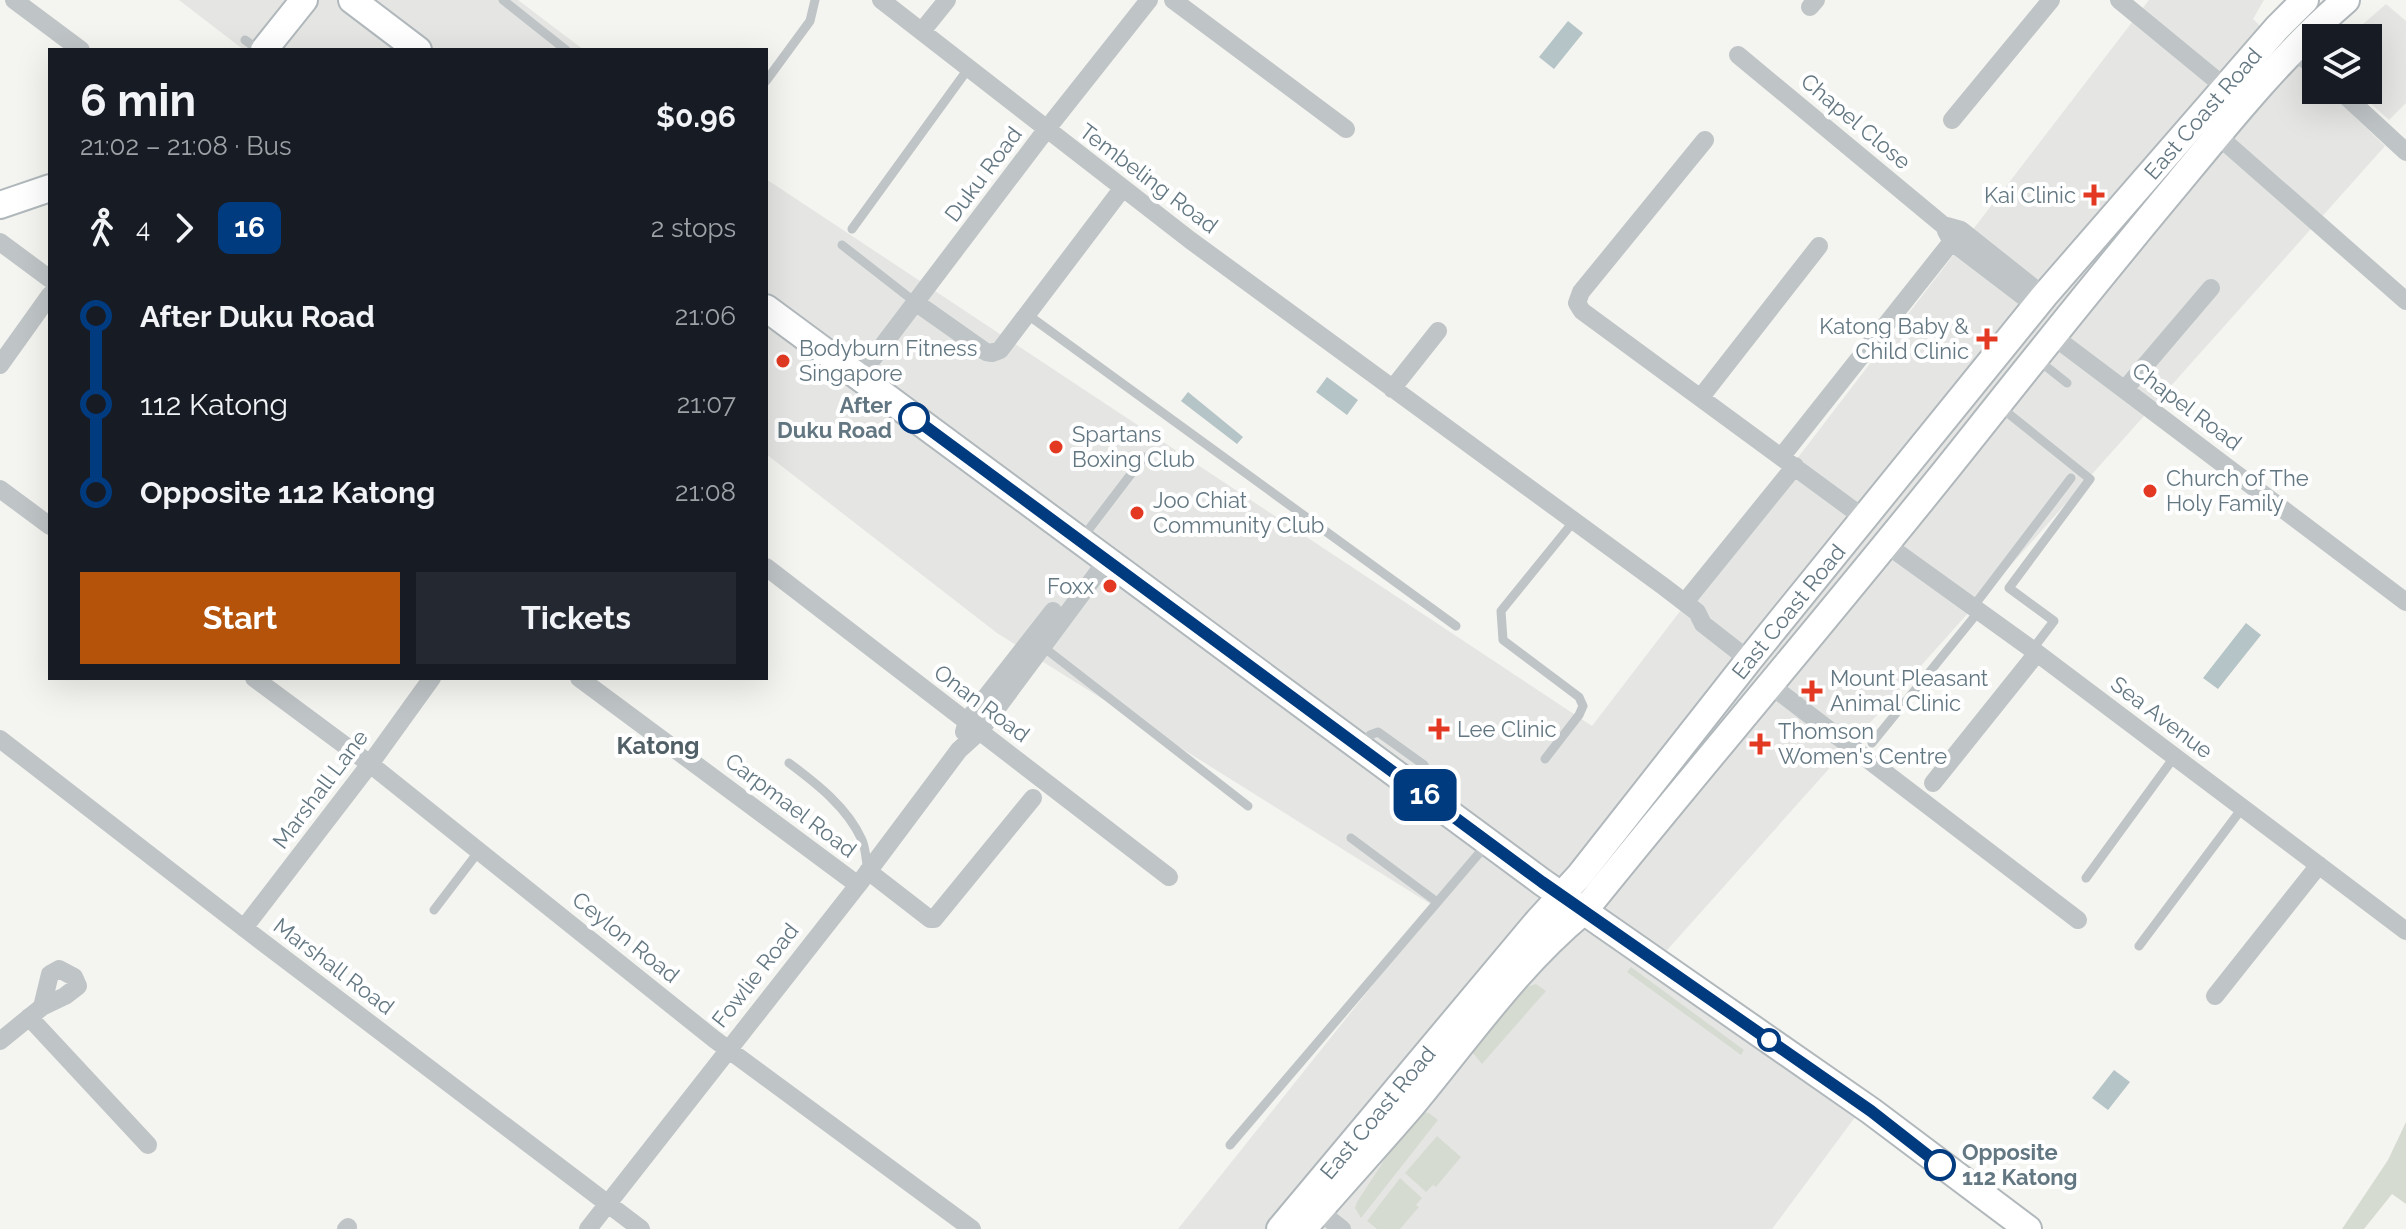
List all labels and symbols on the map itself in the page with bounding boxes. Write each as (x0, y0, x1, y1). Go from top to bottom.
street label: East Coast Road (2139, 42, 2267, 184)
street label: Chapel Close (1796, 68, 1916, 174)
street label: Tembeling Road (1075, 118, 1223, 238)
street label: Duku Road (939, 121, 1027, 227)
place label: Kai Clinic (1984, 182, 2076, 208)
marker: Kai Clinic (2083, 184, 2105, 206)
place label: Katong Baby & Child Clinic (1819, 313, 1969, 364)
marker: Katong Baby & Child Clinic (1976, 328, 1998, 350)
place label: Bodyburn Fitness Singapore (799, 335, 977, 386)
marker: Bodyburn Fitness Singapore (774, 352, 792, 370)
street label: Chapel Road (2127, 356, 2247, 456)
place label: After Duku Road (777, 392, 892, 443)
marker: After Duku Road (899, 403, 929, 433)
place label: Spartans Boxing Club (1072, 421, 1195, 472)
marker: Spartans Boxing Club (1047, 438, 1065, 456)
place label: Church of The Holy Family (2166, 465, 2309, 516)
marker: Church of The Holy Family (2141, 482, 2159, 500)
place label: Joo Chiat Community Club (1153, 487, 1324, 538)
marker: Joo Chiat Community Club (1128, 504, 1146, 522)
street label: East Coast Road (1726, 539, 1851, 684)
place label: Foxx (1047, 573, 1094, 599)
marker: Foxx (1101, 577, 1119, 595)
street label: Onan Road (929, 659, 1035, 747)
place label: Mount Pleasant Animal Clinic (1830, 665, 1989, 716)
street label: Sea Avenue (2106, 670, 2218, 764)
marker: Mount Pleasant Animal Clinic (1801, 680, 1823, 702)
place label: Lee Clinic (1457, 716, 1557, 742)
marker: Lee Clinic (1428, 718, 1450, 740)
place label: Thomson Women's Centre (1778, 718, 1947, 769)
street label: Marshall Lane (267, 724, 373, 853)
district label: Katong (617, 731, 699, 760)
marker: Thomson Women's Centre (1749, 733, 1771, 755)
street label: Carpmael Road (720, 747, 862, 863)
line badge: 16 (1389, 769, 1461, 821)
street label: Ceylon Road (567, 886, 685, 988)
street label: Marshall Road (269, 912, 399, 1020)
street label: Fowlie Road (706, 918, 804, 1032)
unlabelled marker (1758, 1029, 1780, 1051)
street label: East Coast Road (1314, 1041, 1441, 1184)
place label: Opposite 112 Katong (1962, 1139, 2077, 1190)
marker: Opposite 112 Katong (1925, 1150, 1955, 1180)

